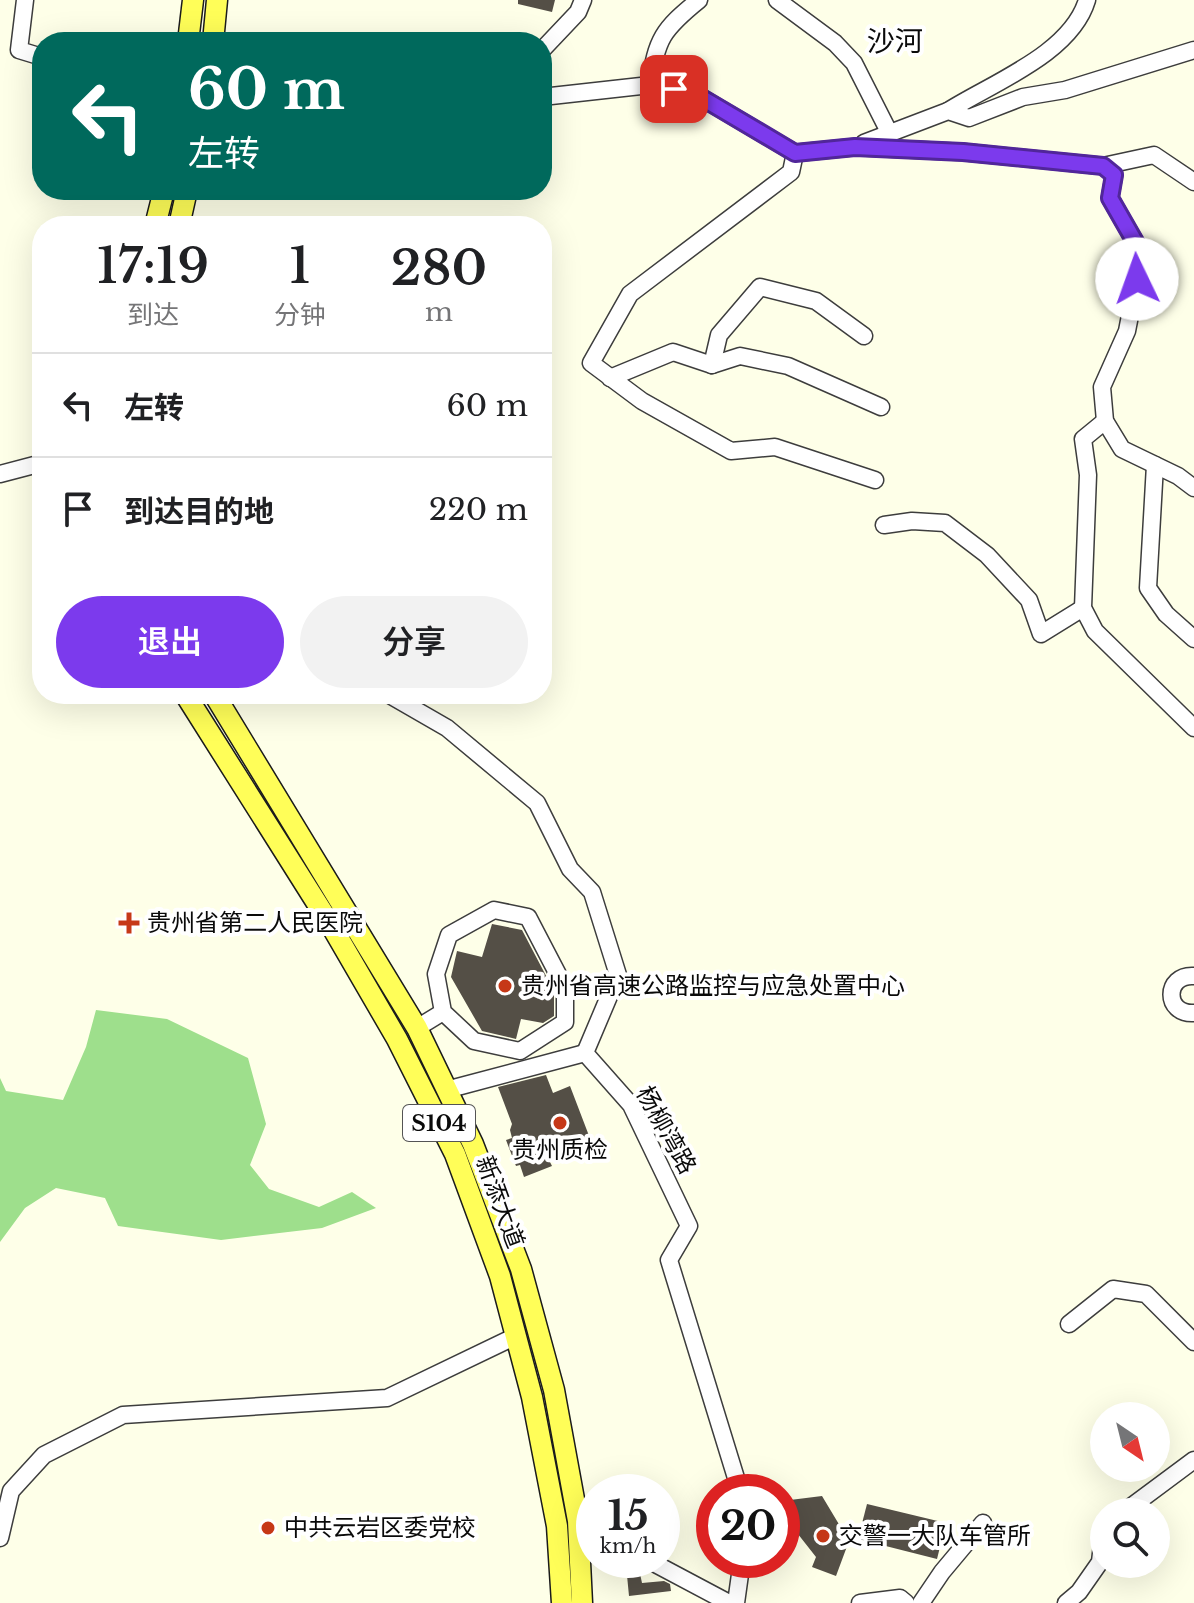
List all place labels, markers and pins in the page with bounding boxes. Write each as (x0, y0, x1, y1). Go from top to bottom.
pin (640, 55, 708, 123)
place label: 贵州省第二人民医院 (147, 908, 363, 937)
marker: 贵州省第二人民医院 (118, 912, 140, 934)
place label: 贵州省高速公路监控与应急处置中心 (521, 971, 905, 1000)
marker: 贵州省高速公路监控与应急处置中心 (496, 977, 514, 995)
marker: 贵州质检 (551, 1114, 569, 1132)
place label: 贵州质检 (512, 1135, 608, 1164)
place label: 中共云岩区委党校 (284, 1513, 476, 1542)
marker: 中共云岩区委党校 (259, 1519, 277, 1537)
place label: 交警一大队车管所 (839, 1521, 1031, 1550)
marker: 交警一大队车管所 (814, 1527, 832, 1545)

